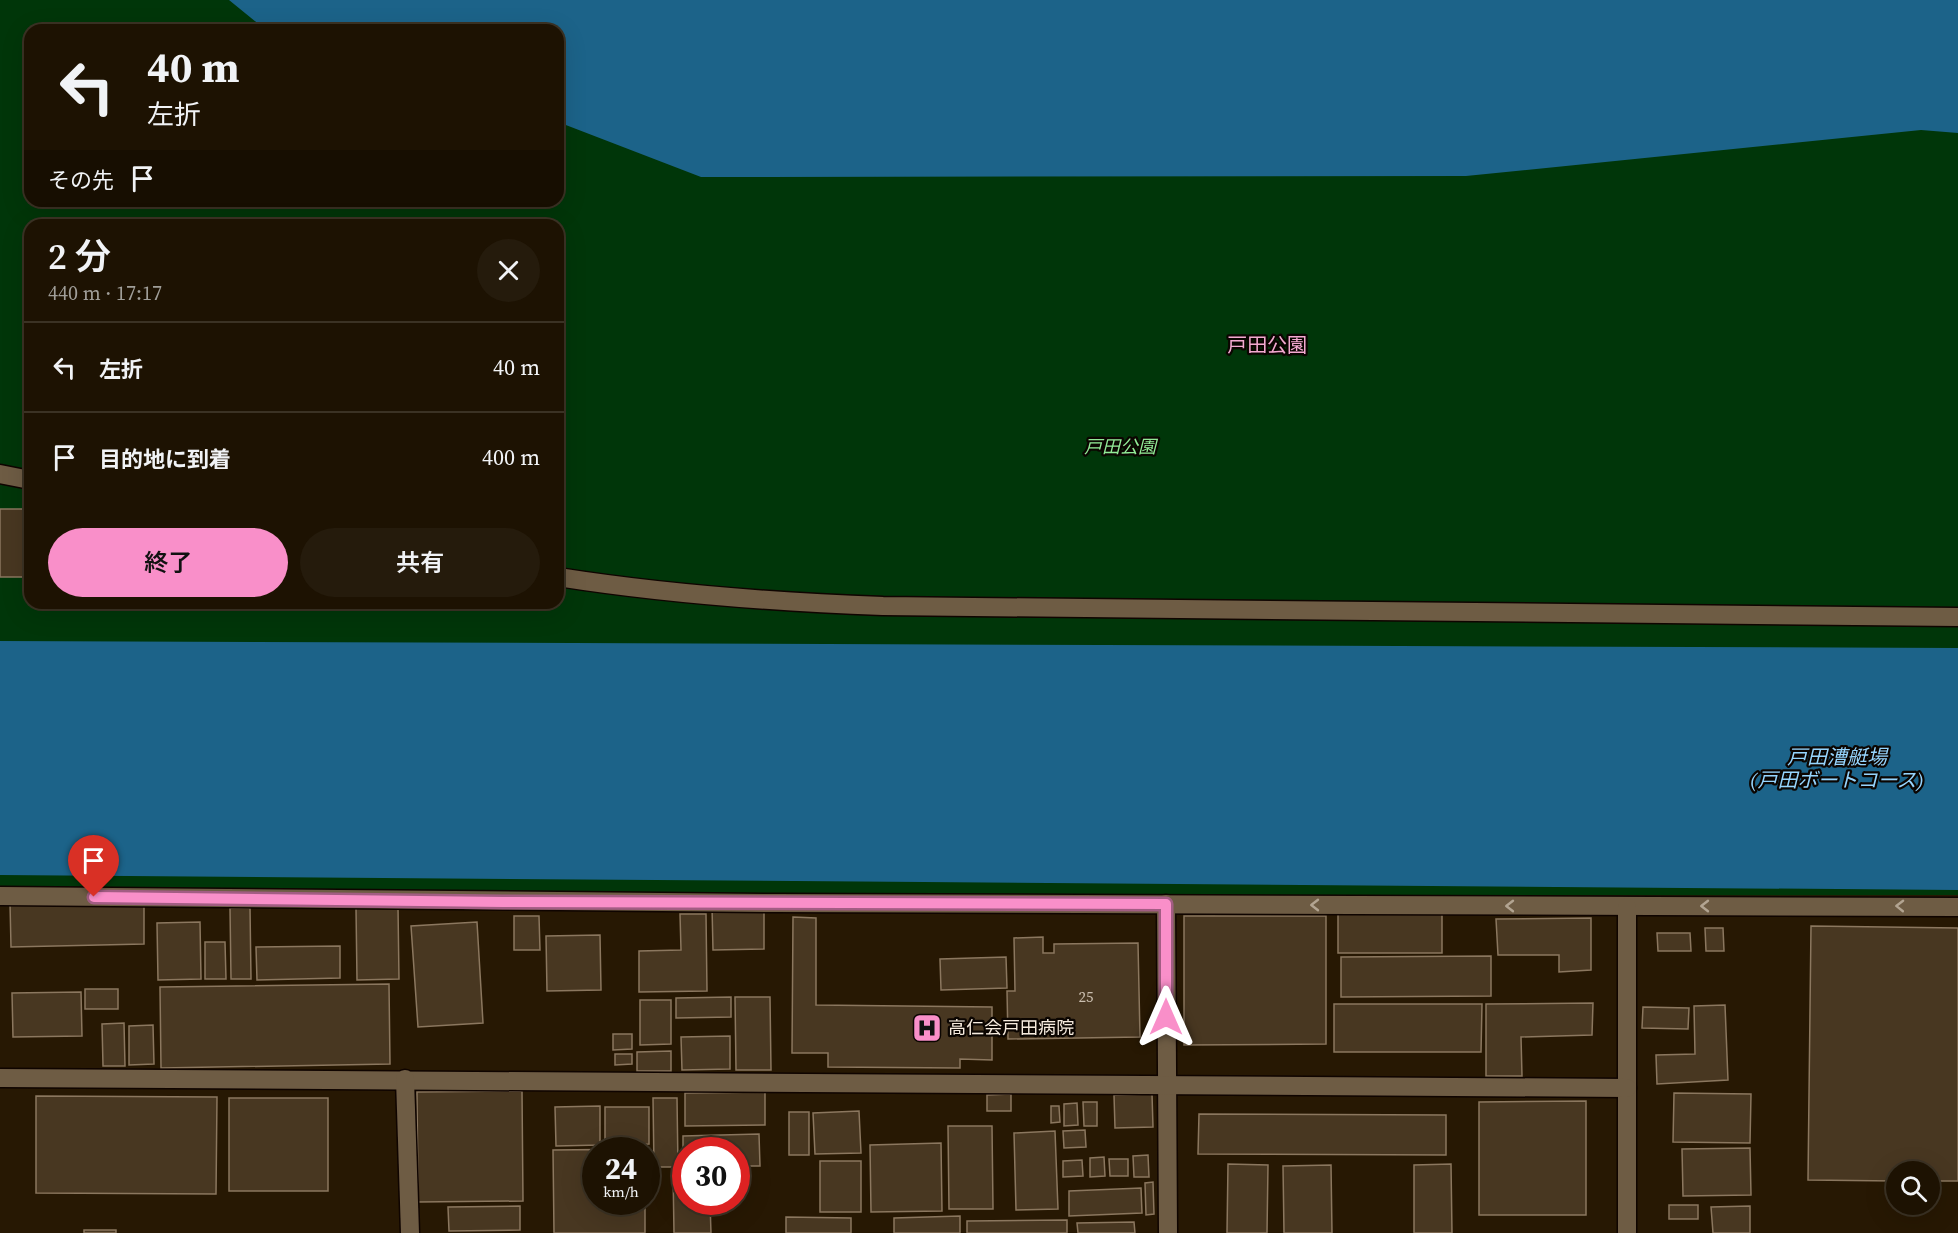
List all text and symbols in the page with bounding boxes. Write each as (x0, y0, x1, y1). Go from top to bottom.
text: 40 m (147, 38, 240, 96)
icon: left (48, 48, 126, 126)
text: 左折 (147, 96, 201, 133)
icon: arrive (126, 162, 159, 195)
text: その先 (48, 165, 114, 195)
text: 2 分 (48, 232, 111, 281)
button: close (477, 239, 540, 302)
text: 440 m · 17:17 (48, 279, 162, 307)
district label: 戸田公園 (1227, 331, 1307, 359)
icon: left (48, 351, 81, 384)
text: 40 m (493, 352, 540, 382)
text: 左折 (99, 354, 143, 384)
park label: 戸田公園 (1084, 434, 1159, 459)
icon: arrive (48, 441, 81, 474)
text: 400 m (482, 442, 540, 472)
text: 目的地に到着 (99, 444, 231, 474)
button: 終了 (48, 528, 288, 597)
button: 共有 (300, 528, 540, 597)
water label: 戸田漕艇場 (戸田ボートコース) (1750, 743, 1924, 794)
pin (68, 835, 119, 897)
icon: arrive (77, 844, 110, 877)
one-way arrow (1310, 899, 1319, 911)
one-way arrow (1505, 900, 1514, 912)
one-way arrow (1700, 900, 1709, 912)
one-way arrow (1895, 900, 1904, 912)
position arrow (1134, 985, 1198, 1049)
house number: 25 (1078, 986, 1094, 1007)
hospital icon: 高仁会戸田病院 (911, 1012, 943, 1044)
place label: 高仁会戸田病院 (948, 1015, 1074, 1040)
speed limit sign: 30 (672, 1137, 750, 1215)
text: 24 (605, 1148, 637, 1189)
map controls (1886, 1161, 1940, 1215)
button: search (1886, 1161, 1940, 1215)
text: km/h (603, 1181, 639, 1202)

